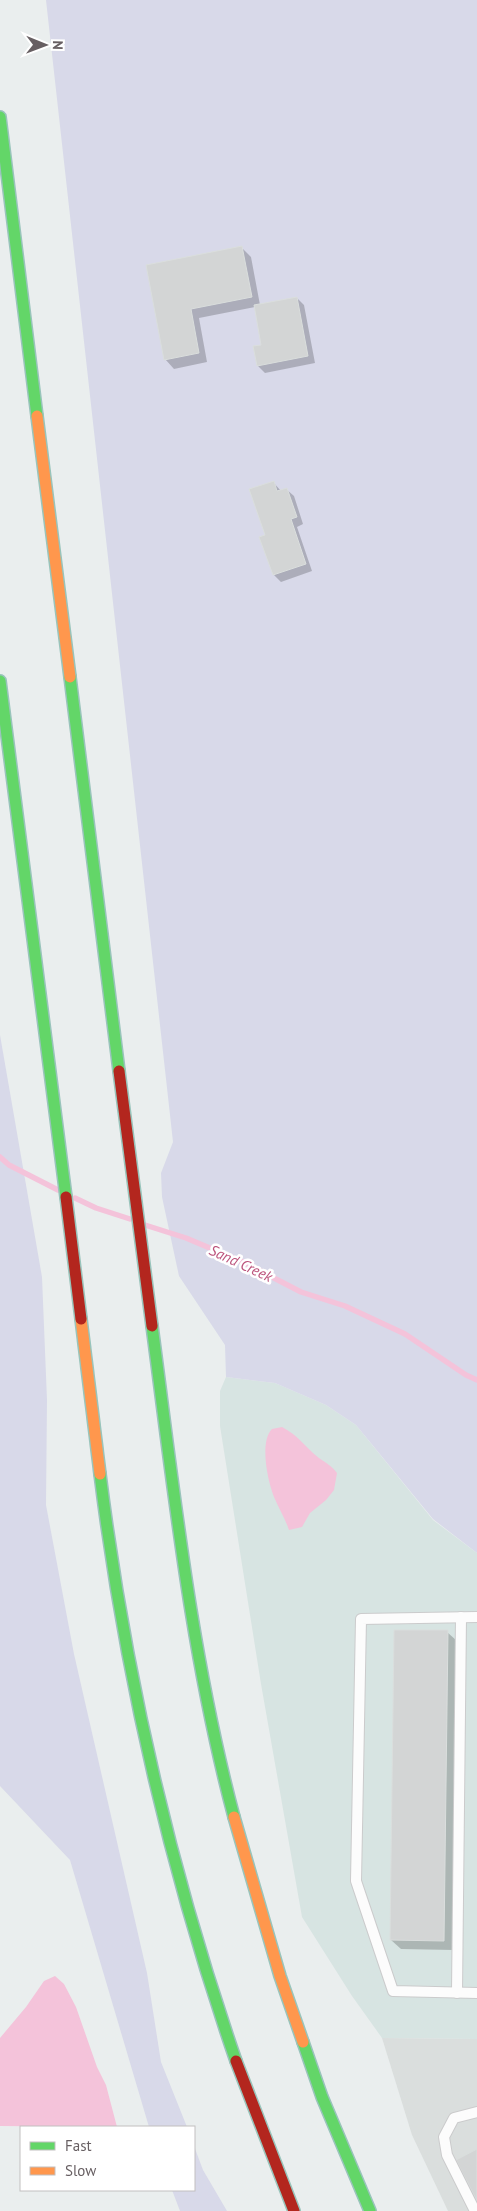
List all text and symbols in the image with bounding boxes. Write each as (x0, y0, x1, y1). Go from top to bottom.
north arrow (20, 20, 70, 70)
text: N (49, 40, 67, 50)
water label: Sand Creek (206, 1240, 277, 1286)
legend (20, 2126, 195, 2191)
text: Fast (65, 2136, 92, 2155)
text: Slow (65, 2161, 96, 2180)

